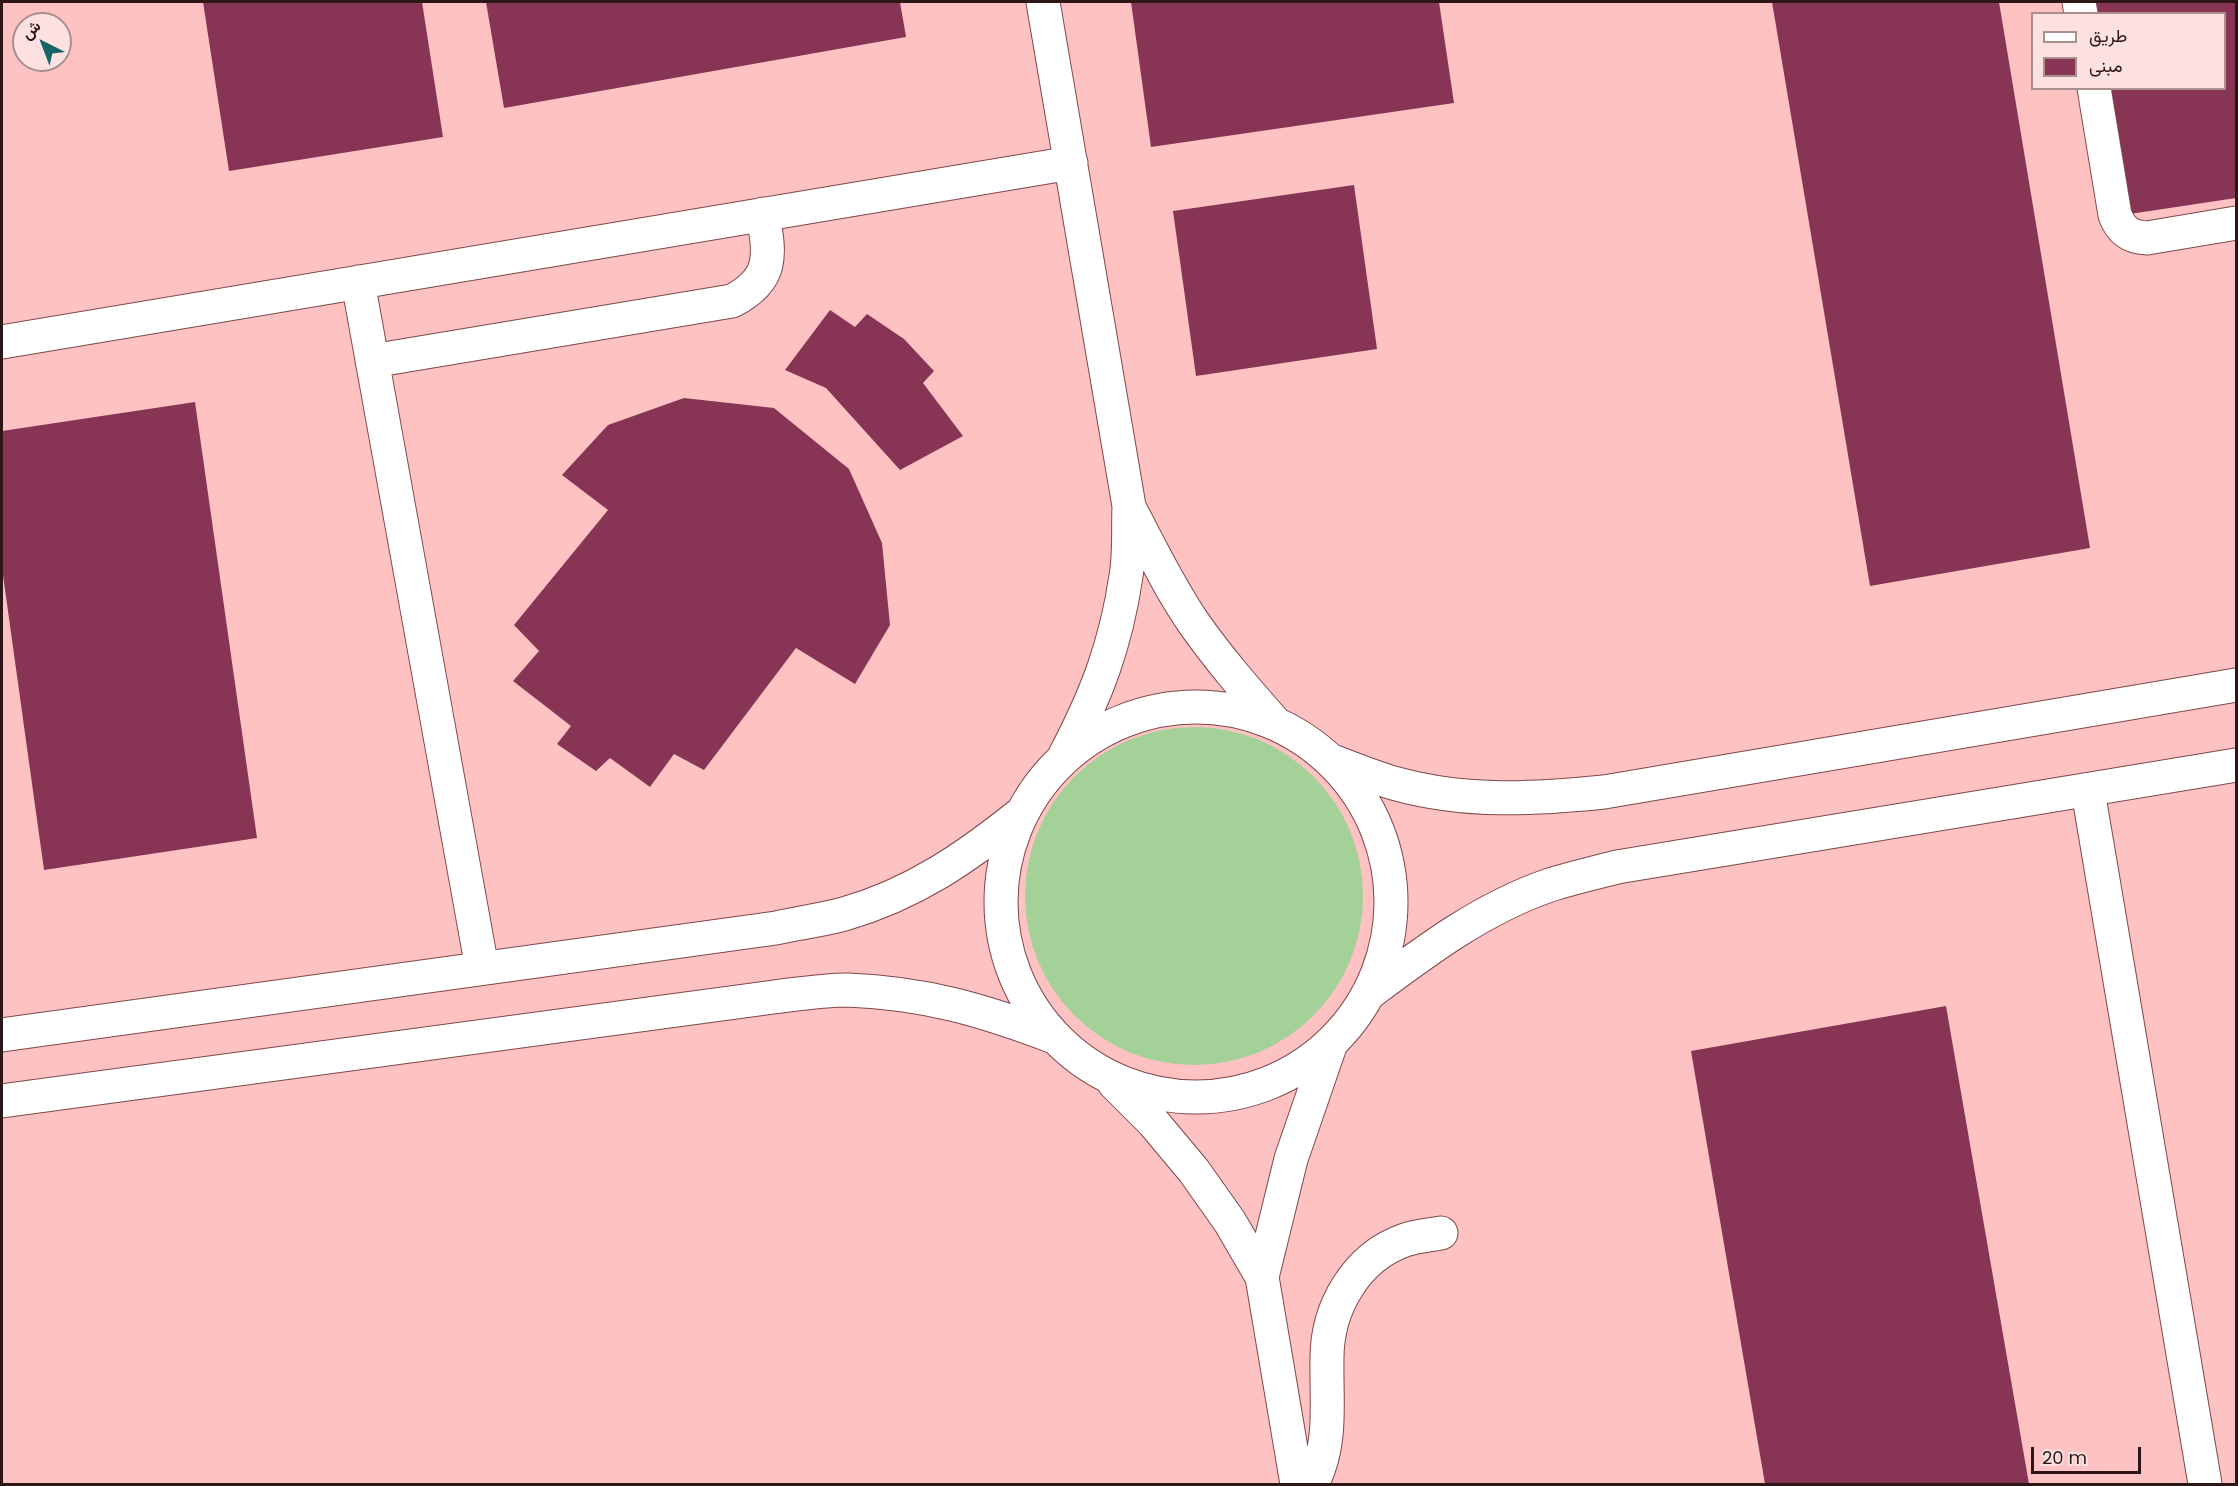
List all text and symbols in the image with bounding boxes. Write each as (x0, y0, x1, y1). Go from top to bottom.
north arrow (12, 12, 72, 72)
legend (2031, 12, 2226, 90)
text: ش (16, 15, 46, 45)
text: طريق (2089, 23, 2127, 48)
text: مبنى (2089, 53, 2123, 78)
scale bar (2034, 1435, 2144, 1473)
text: 20 m (2042, 1445, 2087, 1470)

